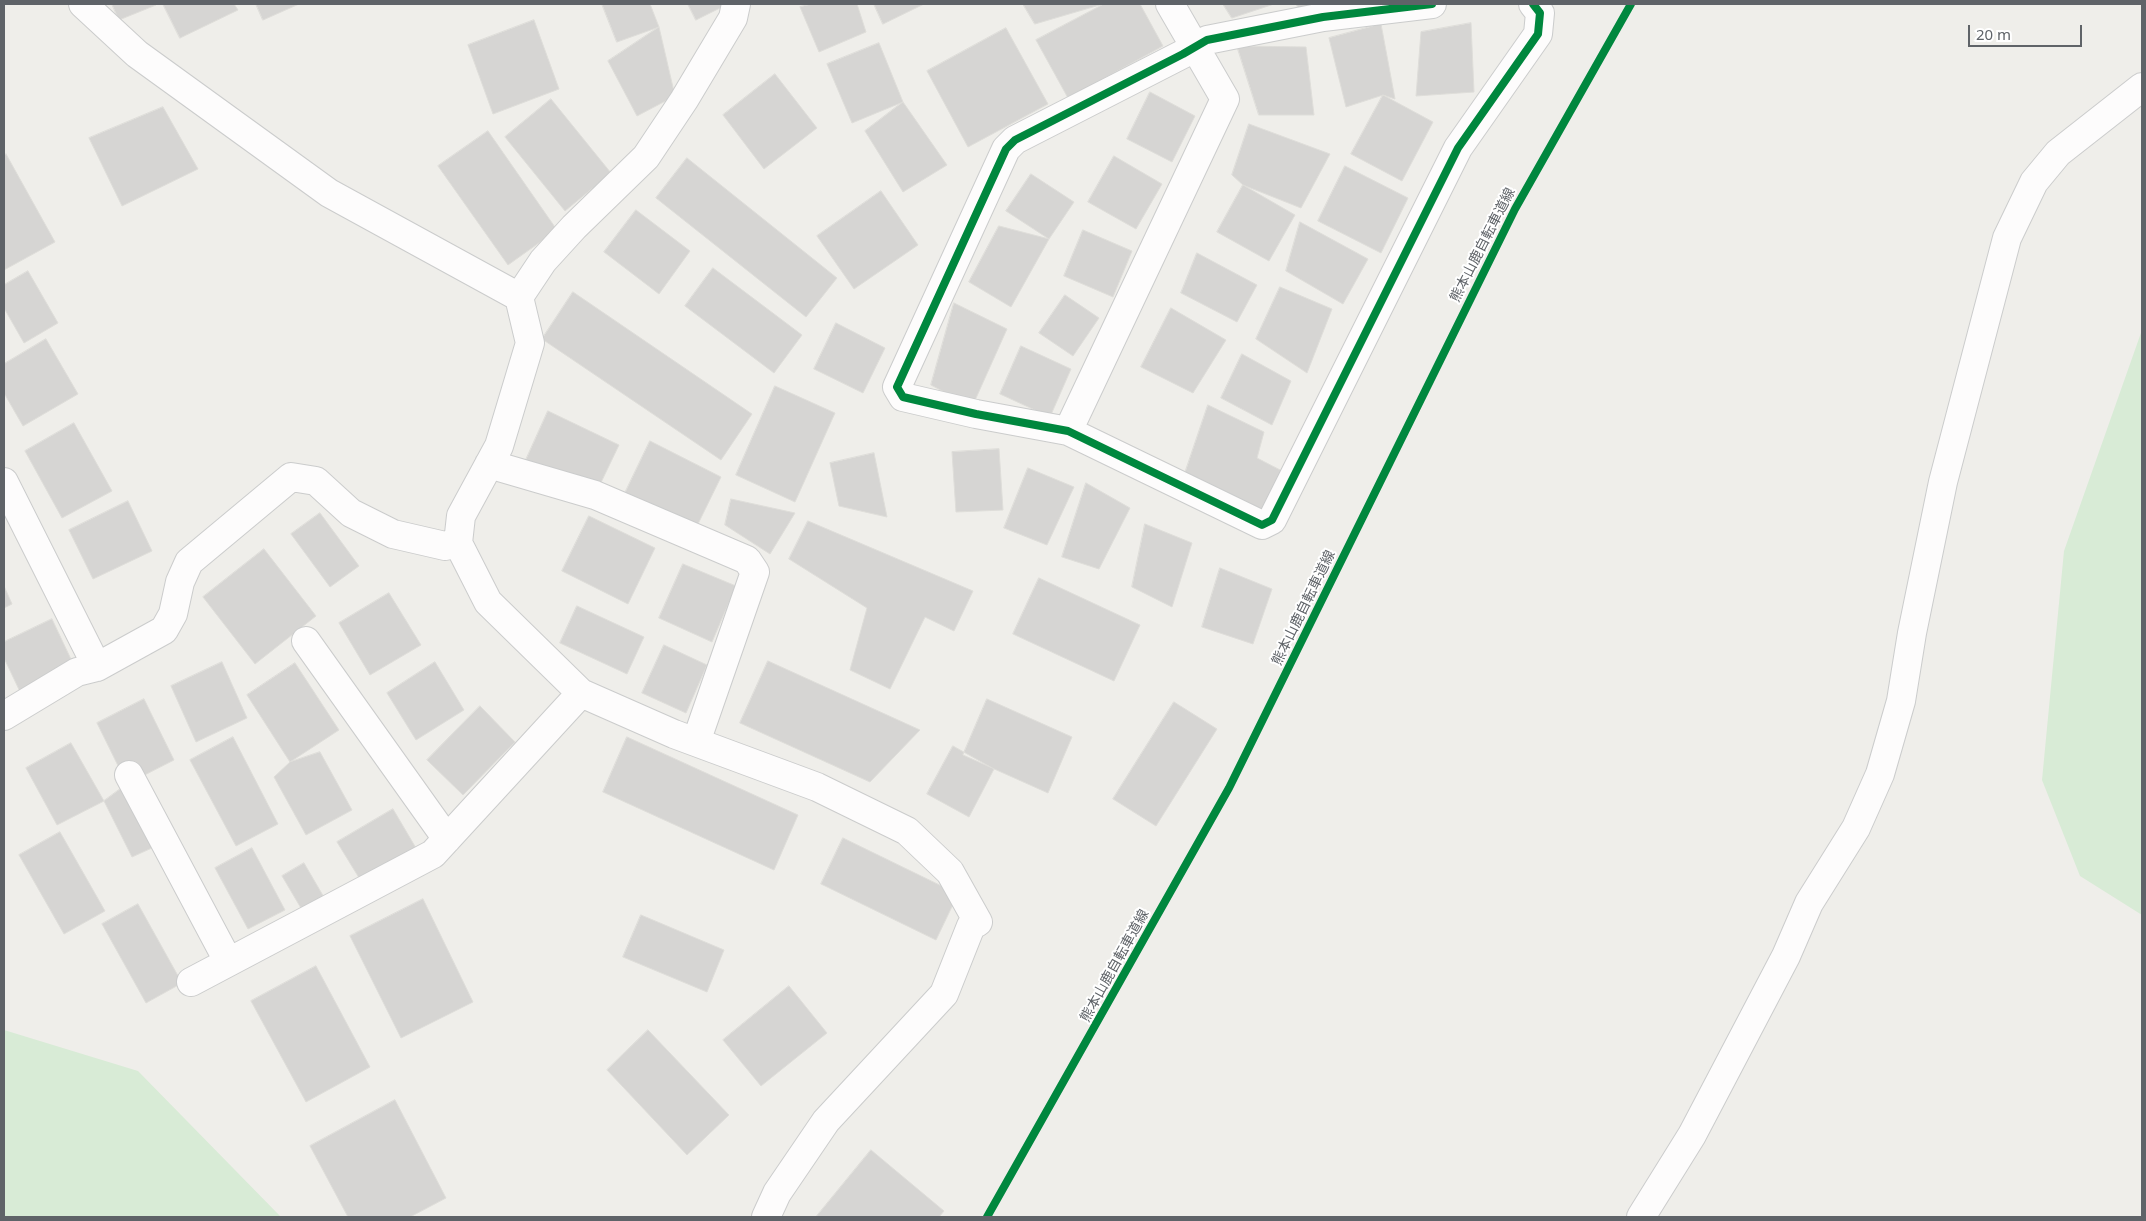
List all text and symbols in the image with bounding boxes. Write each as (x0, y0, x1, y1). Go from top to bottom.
scale bar (1971, 15, 2085, 47)
text: 20 m (1976, 24, 2011, 44)
street label: 熊本山鹿自転車道線 (1447, 185, 1519, 305)
street label: 熊本山鹿自転車道線 (1269, 548, 1339, 668)
street label: 熊本山鹿自転車道線 (1077, 907, 1153, 1025)

